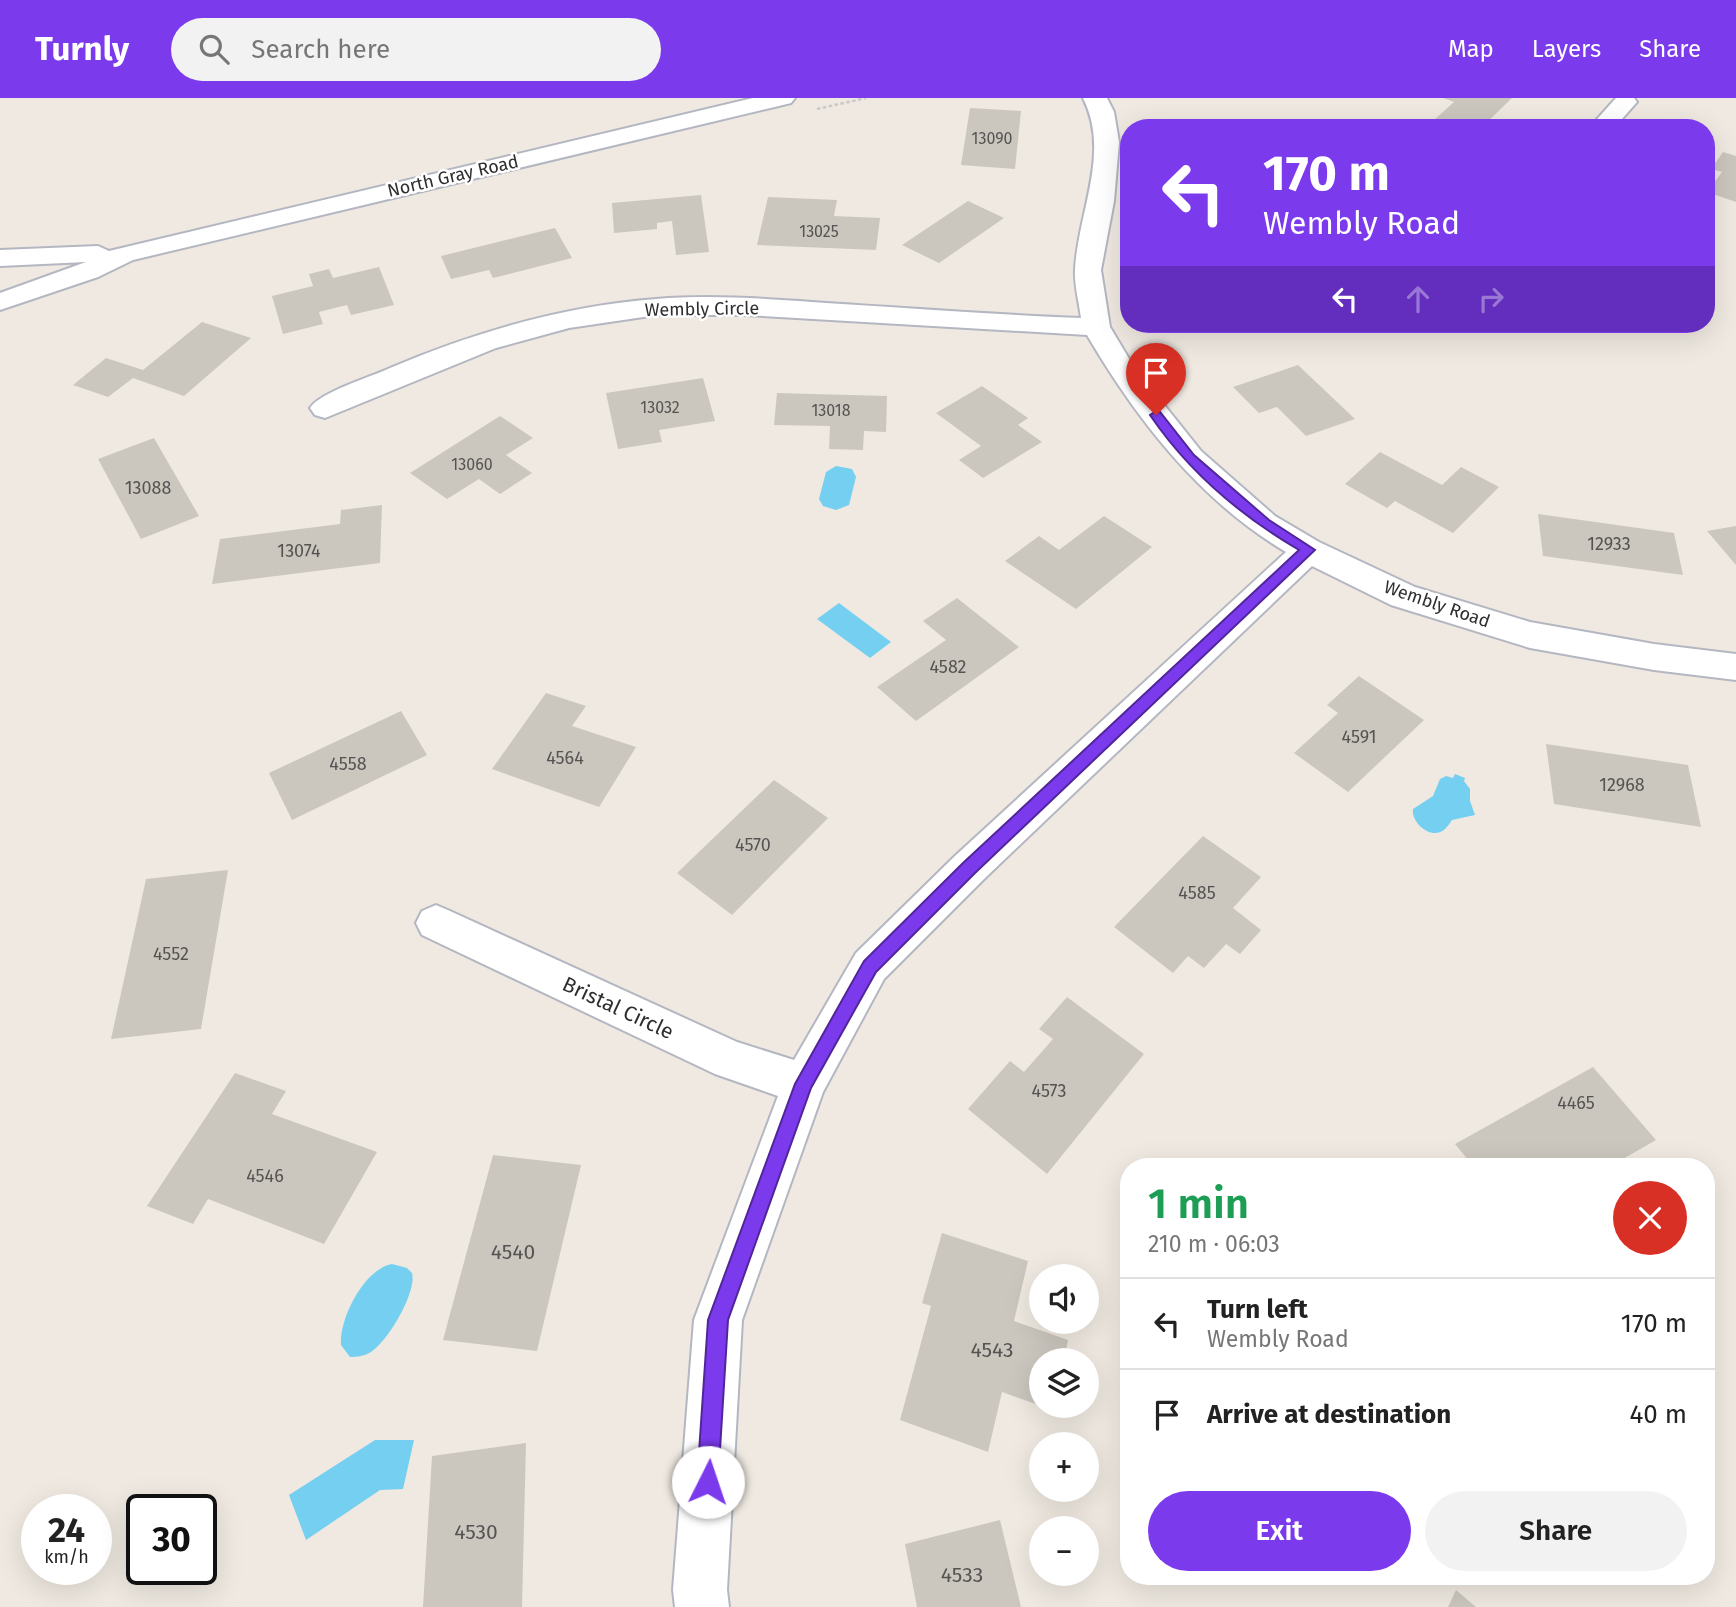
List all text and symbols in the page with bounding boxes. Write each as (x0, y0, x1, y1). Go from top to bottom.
search box (171, 18, 661, 81)
text: Turnly (35, 29, 129, 69)
icon: search (195, 30, 233, 68)
text: Search here (251, 34, 390, 65)
text: Map (1448, 35, 1494, 63)
text: Layers (1532, 35, 1601, 63)
text: Share (1639, 35, 1701, 63)
house number: 13090 (971, 129, 1013, 148)
text: 170 m (1263, 144, 1390, 203)
icon: left (1148, 147, 1239, 238)
street label: North Gray Road (385, 150, 521, 202)
text: Wembly Road (1263, 204, 1460, 242)
house number: 13025 (799, 222, 839, 241)
icon: left (1326, 280, 1364, 318)
icon: ahead (1399, 280, 1437, 318)
icon: right (1472, 280, 1510, 318)
street label: Wembly Circle (645, 297, 759, 321)
pin (1126, 343, 1186, 415)
icon: arrive (1137, 354, 1175, 392)
house number: 13032 (640, 398, 680, 417)
house number: 13018 (811, 401, 851, 420)
house number: 13060 (451, 455, 493, 474)
house number: 13088 (125, 477, 171, 499)
house number: 12933 (1587, 533, 1631, 555)
house number: 13074 (277, 540, 321, 562)
street label: Wembly Road (1381, 576, 1493, 632)
house number: 4582 (929, 656, 967, 678)
house number: 4591 (1341, 726, 1377, 748)
house number: 4564 (546, 747, 584, 769)
house number: 4558 (329, 753, 367, 775)
house number: 12968 (1599, 774, 1645, 796)
house number: 4570 (735, 834, 771, 856)
house number: 4585 (1178, 882, 1216, 904)
house number: 4552 (153, 943, 189, 965)
street label: Bristal Circle (558, 971, 678, 1045)
house number: 4573 (1032, 1080, 1066, 1102)
house number: 4465 (1557, 1092, 1595, 1114)
house number: 4546 (246, 1165, 284, 1187)
text: 1 min (1148, 1179, 1249, 1229)
button: close (1613, 1181, 1687, 1255)
text: 210 m · 06:03 (1148, 1230, 1280, 1258)
house number: 4540 (491, 1239, 535, 1265)
map controls (1029, 1264, 1099, 1586)
button: sound (1029, 1264, 1099, 1334)
text: Turn left (1207, 1294, 1308, 1325)
icon: left (1148, 1305, 1186, 1343)
text: 170 m (1621, 1308, 1687, 1339)
text: Wembly Road (1207, 1325, 1349, 1353)
house number: 4543 (971, 1337, 1013, 1363)
button: layers (1029, 1348, 1099, 1418)
icon: arrive (1148, 1396, 1186, 1434)
text: Arrive at destination (1207, 1399, 1451, 1430)
text: 40 m (1629, 1399, 1687, 1430)
button: + (1029, 1432, 1099, 1502)
position arrow (671, 1445, 745, 1519)
button: Exit (1148, 1491, 1411, 1571)
button: Share (1425, 1491, 1687, 1571)
speed limit sign: 30 (126, 1494, 217, 1585)
text: 24 (48, 1509, 85, 1551)
button: − (1029, 1516, 1099, 1586)
house number: 4530 (454, 1519, 498, 1545)
text: km/h (44, 1546, 89, 1568)
house number: 4533 (941, 1562, 983, 1588)

